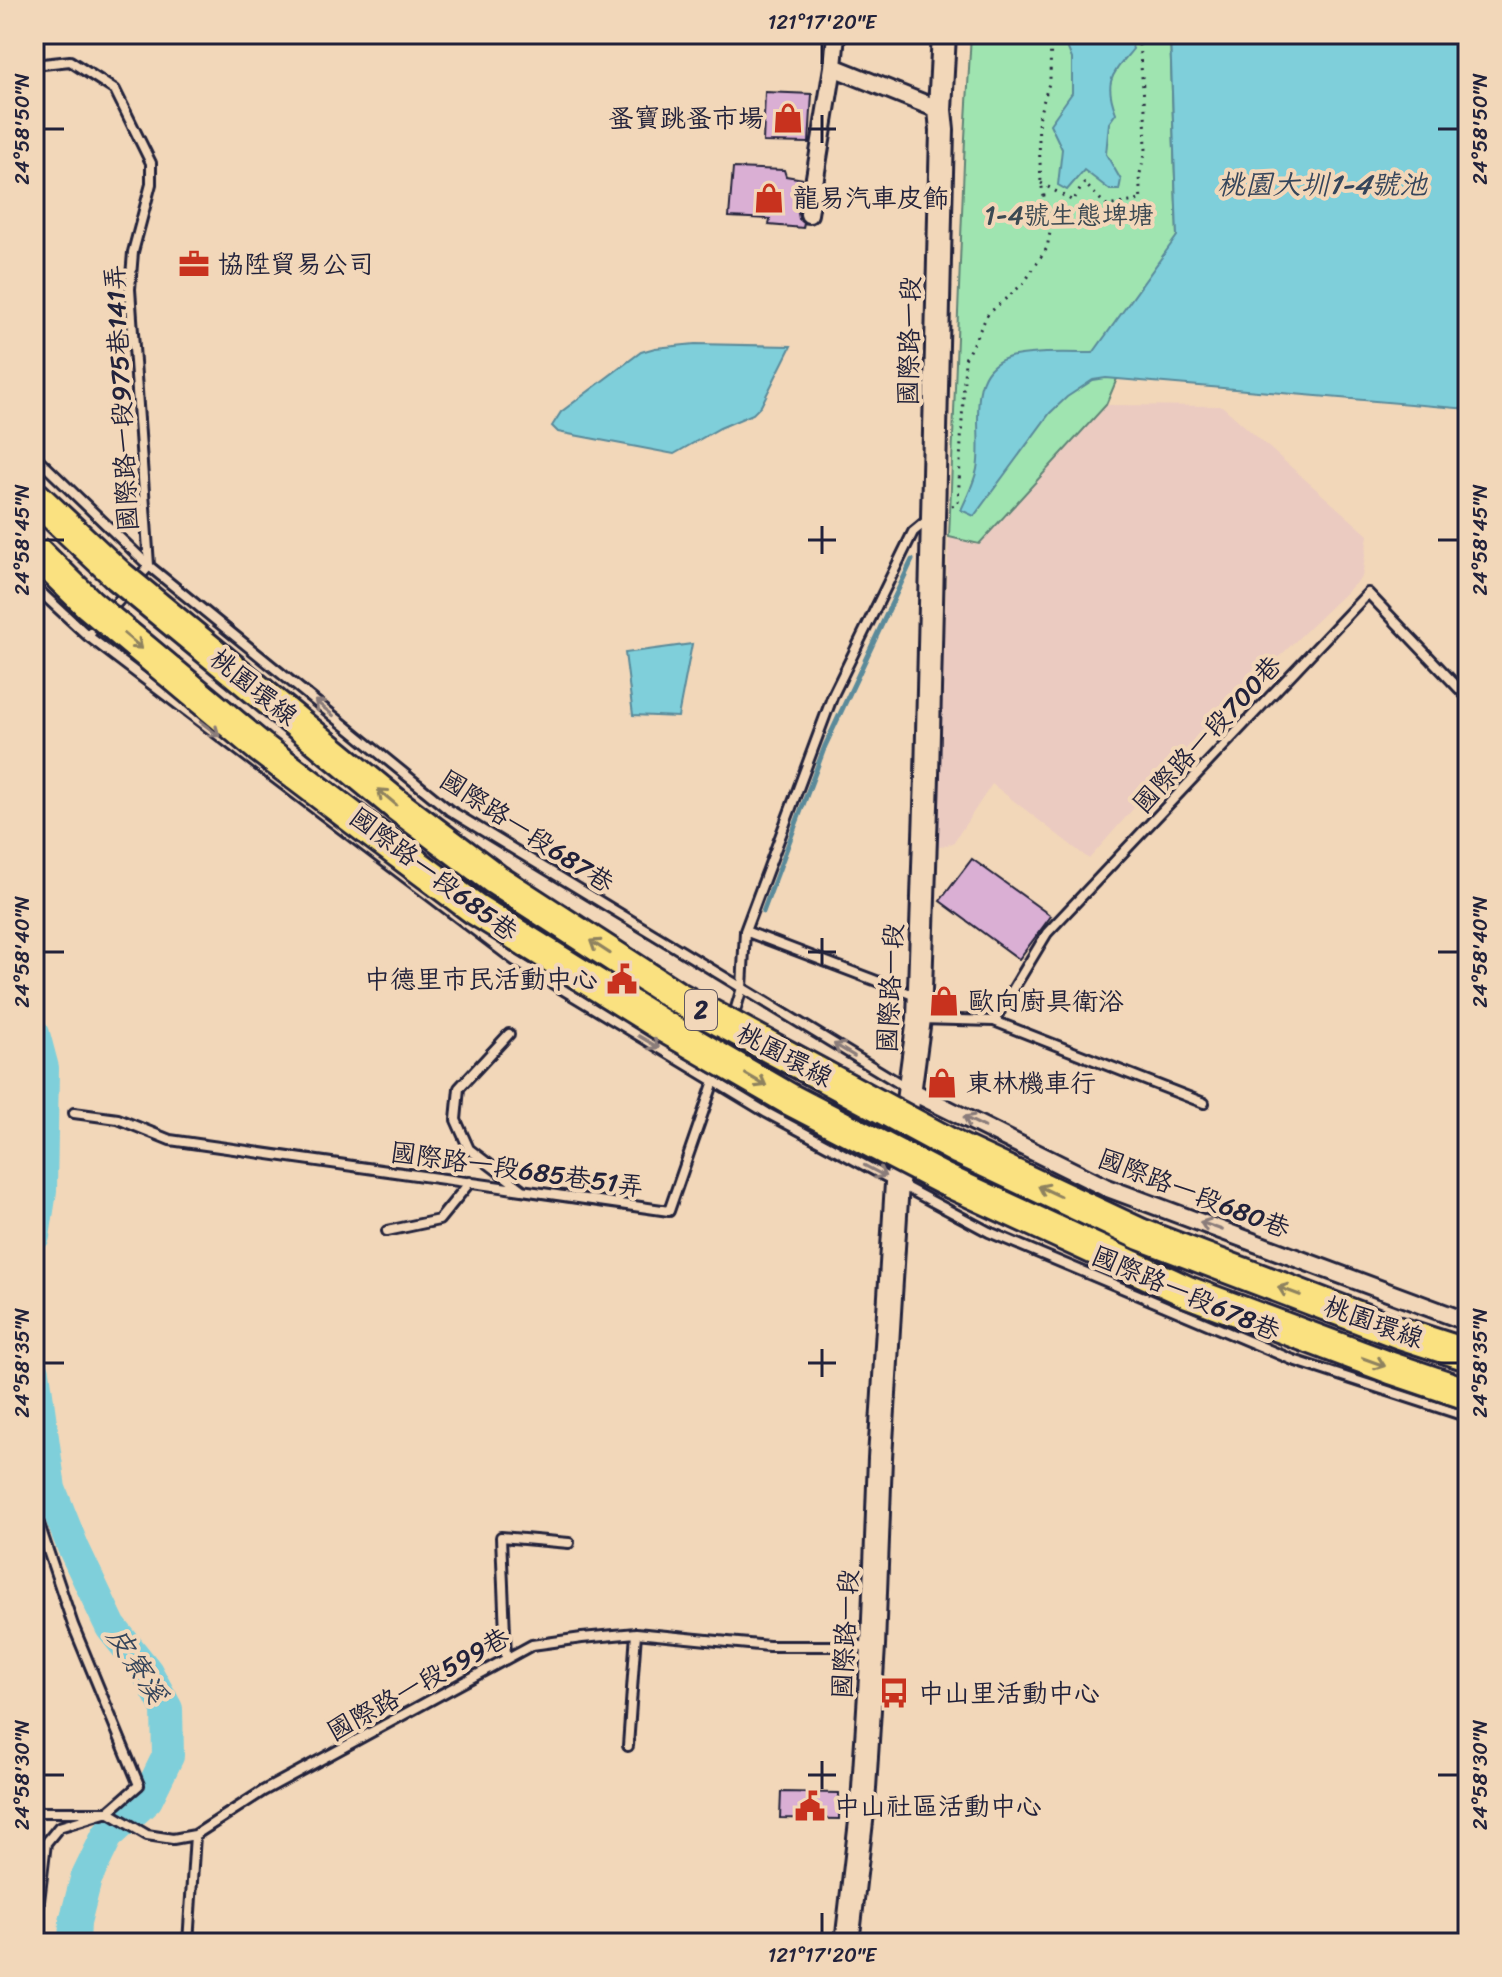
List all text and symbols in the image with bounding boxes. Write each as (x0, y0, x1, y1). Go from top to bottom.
text: 121°17'20"E (768, 5, 878, 40)
text: 24°58'50"N (5, 73, 40, 185)
text: 24°58'50"N (1463, 73, 1498, 185)
place label: 蚤寶跳蚤市場 (608, 95, 764, 141)
shop icon: 蚤寶跳蚤市場 (771, 101, 805, 135)
water label: 桃園大圳1-4號池 (1217, 160, 1428, 209)
place label: 龍易汽車皮飾 (793, 175, 949, 221)
shop icon: 龍易汽車皮飾 (752, 181, 786, 215)
park label: 1-4號生態埤塘 (984, 192, 1154, 238)
place label: 協陞貿易公司 (218, 241, 374, 287)
office icon: 協陞貿易公司 (177, 247, 211, 281)
street label: 國際路一段975巷141弄 (91, 263, 151, 533)
street label: 國際路一段 (885, 276, 933, 406)
text: 24°58'45"N (5, 484, 40, 596)
text: 24°58'45"N (1463, 484, 1498, 596)
one-way arrow (122, 632, 142, 650)
street label: 桃園環線 (199, 636, 309, 738)
street label: 國際路一段700巷 (1121, 644, 1293, 824)
one-way arrow (314, 699, 334, 717)
one-way arrow (199, 720, 220, 737)
street label: 國際路一段687巷 (430, 757, 624, 905)
one-way arrow (378, 788, 398, 806)
street label: 國際路一段685巷 (339, 795, 529, 953)
text: 24°58'40"N (5, 896, 40, 1008)
text: 24°58'40"N (1463, 896, 1498, 1008)
street label: 國際路一段 (864, 922, 916, 1054)
one-way arrow (589, 938, 612, 954)
place label: 中德里市民活動中心 (364, 956, 598, 1002)
public building icon: 中德里市民活動中心 (605, 962, 639, 996)
place label: 歐向廚具衛浴 (968, 978, 1124, 1024)
shop icon: 歐向廚具衛浴 (927, 984, 961, 1018)
road number: 2 (685, 990, 717, 1030)
street label: 桃園環線 (728, 1010, 842, 1100)
one-way arrow (637, 1034, 660, 1050)
one-way arrow (833, 1042, 856, 1058)
place label: 東林機車行 (966, 1060, 1096, 1106)
shop icon: 東林機車行 (925, 1066, 959, 1100)
one-way arrow (744, 1072, 767, 1088)
one-way arrow (962, 1114, 986, 1129)
street label: 國際路一段685巷51弄 (387, 1128, 647, 1210)
street label: 國際路一段680巷 (1091, 1135, 1297, 1251)
one-way arrow (863, 1163, 886, 1179)
one-way arrow (1037, 1183, 1061, 1198)
one-way arrow (1199, 1218, 1224, 1233)
street label: 國際路一段678巷 (1084, 1233, 1288, 1353)
one-way arrow (1277, 1283, 1302, 1297)
street label: 桃園環線 (1317, 1283, 1431, 1361)
text: 24°58'35"N (5, 1308, 40, 1418)
text: 24°58'35"N (1463, 1308, 1498, 1418)
one-way arrow (1361, 1356, 1386, 1370)
street label: 國際路一段 (819, 1568, 871, 1700)
street label: 國際路一段599巷 (318, 1614, 518, 1754)
water label: 皮寮溪 (94, 1616, 182, 1715)
place label: 中山里活動中心 (918, 1670, 1100, 1716)
bus stop icon: 中山里活動中心 (877, 1676, 911, 1710)
text: 24°58'30"N (5, 1720, 40, 1830)
text: 24°58'30"N (1463, 1720, 1498, 1830)
place label: 中山社區活動中心 (834, 1783, 1042, 1829)
public building icon: 中山社區活動中心 (793, 1789, 827, 1823)
text: 121°17'20"E (768, 1938, 878, 1973)

